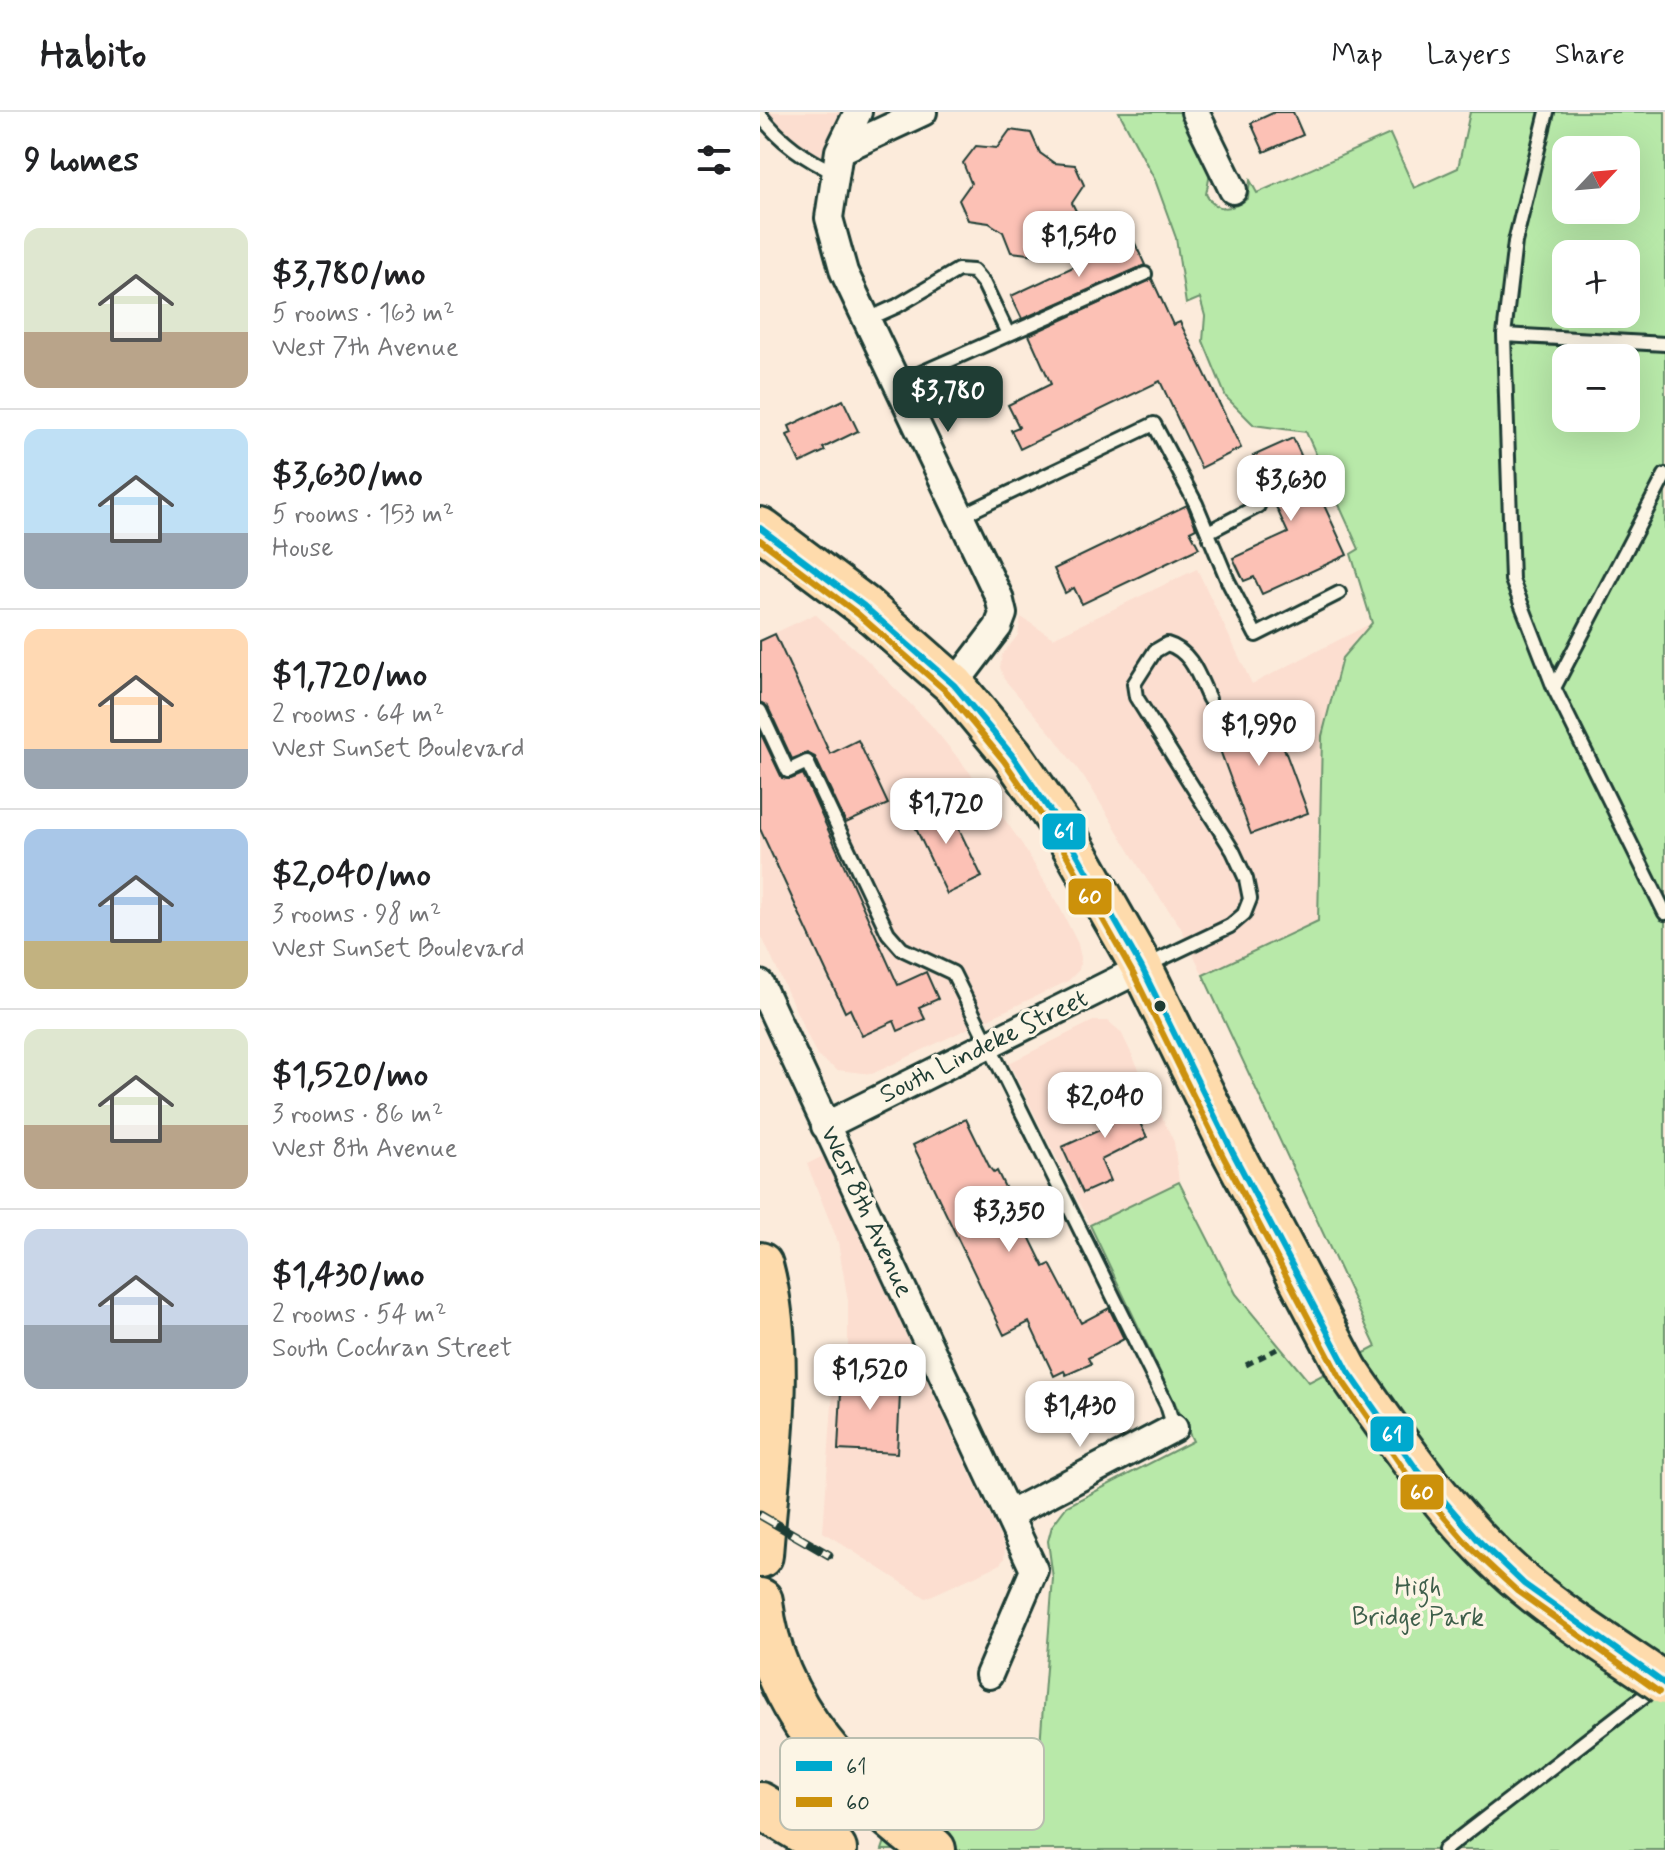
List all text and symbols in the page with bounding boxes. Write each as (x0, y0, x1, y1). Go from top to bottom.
text: Habito (40, 31, 146, 80)
text: Map (1332, 37, 1383, 74)
text: Layers (1427, 37, 1511, 74)
text: Share (1555, 37, 1625, 74)
north arrow (1552, 136, 1640, 224)
map controls (1552, 136, 1640, 432)
text: 9 homes (24, 138, 139, 183)
icon: filters (692, 138, 736, 182)
pin: $1,540 (1014, 211, 1144, 279)
text: $1,540 (1041, 220, 1117, 254)
button: + (1552, 240, 1640, 328)
text: $3,780/mo (272, 252, 426, 297)
icon: home (88, 260, 184, 356)
text: 5 rooms · 163 m² (272, 297, 455, 331)
text: West 7th Avenue (272, 331, 459, 365)
button: − (1552, 344, 1640, 432)
pin: $3,780 (883, 366, 1013, 434)
text: $3,780 (911, 375, 985, 409)
text: $3,630/mo (272, 453, 423, 498)
pin: $3,630 (1226, 455, 1356, 523)
icon: home (88, 461, 184, 557)
text: $3,630 (1255, 464, 1327, 498)
text: 5 rooms · 153 m² (272, 498, 454, 532)
text: House (272, 532, 333, 566)
text: $1,720/mo (272, 653, 427, 698)
icon: home (88, 661, 184, 757)
text: 2 rooms · 64 m² (272, 698, 444, 732)
pin: $1,990 (1194, 700, 1324, 768)
text: $1,990 (1221, 709, 1297, 743)
text: West Sunset Boulevard (272, 732, 525, 766)
pin: $1,720 (881, 778, 1011, 846)
text: $1,720 (908, 787, 984, 821)
line badge: 61 (1041, 812, 1087, 851)
text: 61 (1054, 819, 1074, 847)
text: $2,040/mo (272, 853, 431, 898)
icon: home (88, 861, 184, 957)
line badge: 60 (1067, 877, 1113, 916)
text: 60 (1078, 884, 1102, 912)
text: 3 rooms · 98 m² (272, 898, 441, 932)
text: West Sunset Boulevard (272, 932, 525, 966)
street label: South Lindeke Street (874, 982, 1094, 1112)
unlabelled marker (1152, 998, 1168, 1014)
text: $1,520/mo (272, 1053, 428, 1098)
icon: home (88, 1061, 184, 1157)
pin: $2,040 (1040, 1072, 1170, 1140)
text: $2,040 (1066, 1081, 1144, 1115)
text: 3 rooms · 86 m² (272, 1098, 443, 1132)
street label: West 8th Avenue (811, 1121, 921, 1303)
text: West 8th Avenue (272, 1132, 457, 1166)
pin: $3,350 (944, 1186, 1074, 1254)
text: $3,350 (973, 1195, 1045, 1229)
text: $1,430/mo (272, 1253, 425, 1298)
icon: home (88, 1261, 184, 1357)
text: 2 rooms · 54 m² (272, 1298, 447, 1332)
text: South Cochran Street (272, 1332, 512, 1366)
pin: $1,520 (805, 1344, 935, 1412)
text: $1,520 (832, 1353, 908, 1387)
pin: $1,430 (1015, 1381, 1145, 1449)
text: $1,430 (1043, 1390, 1117, 1424)
line badge: 61 (1369, 1415, 1415, 1453)
text: 61 (1382, 1422, 1402, 1450)
line badge: 60 (1399, 1473, 1445, 1511)
text: 60 (1410, 1480, 1434, 1508)
park label: High Bridge Park (1352, 1571, 1484, 1635)
legend (780, 1738, 1044, 1830)
text: 61 (846, 1754, 867, 1782)
text: 60 (846, 1790, 870, 1818)

